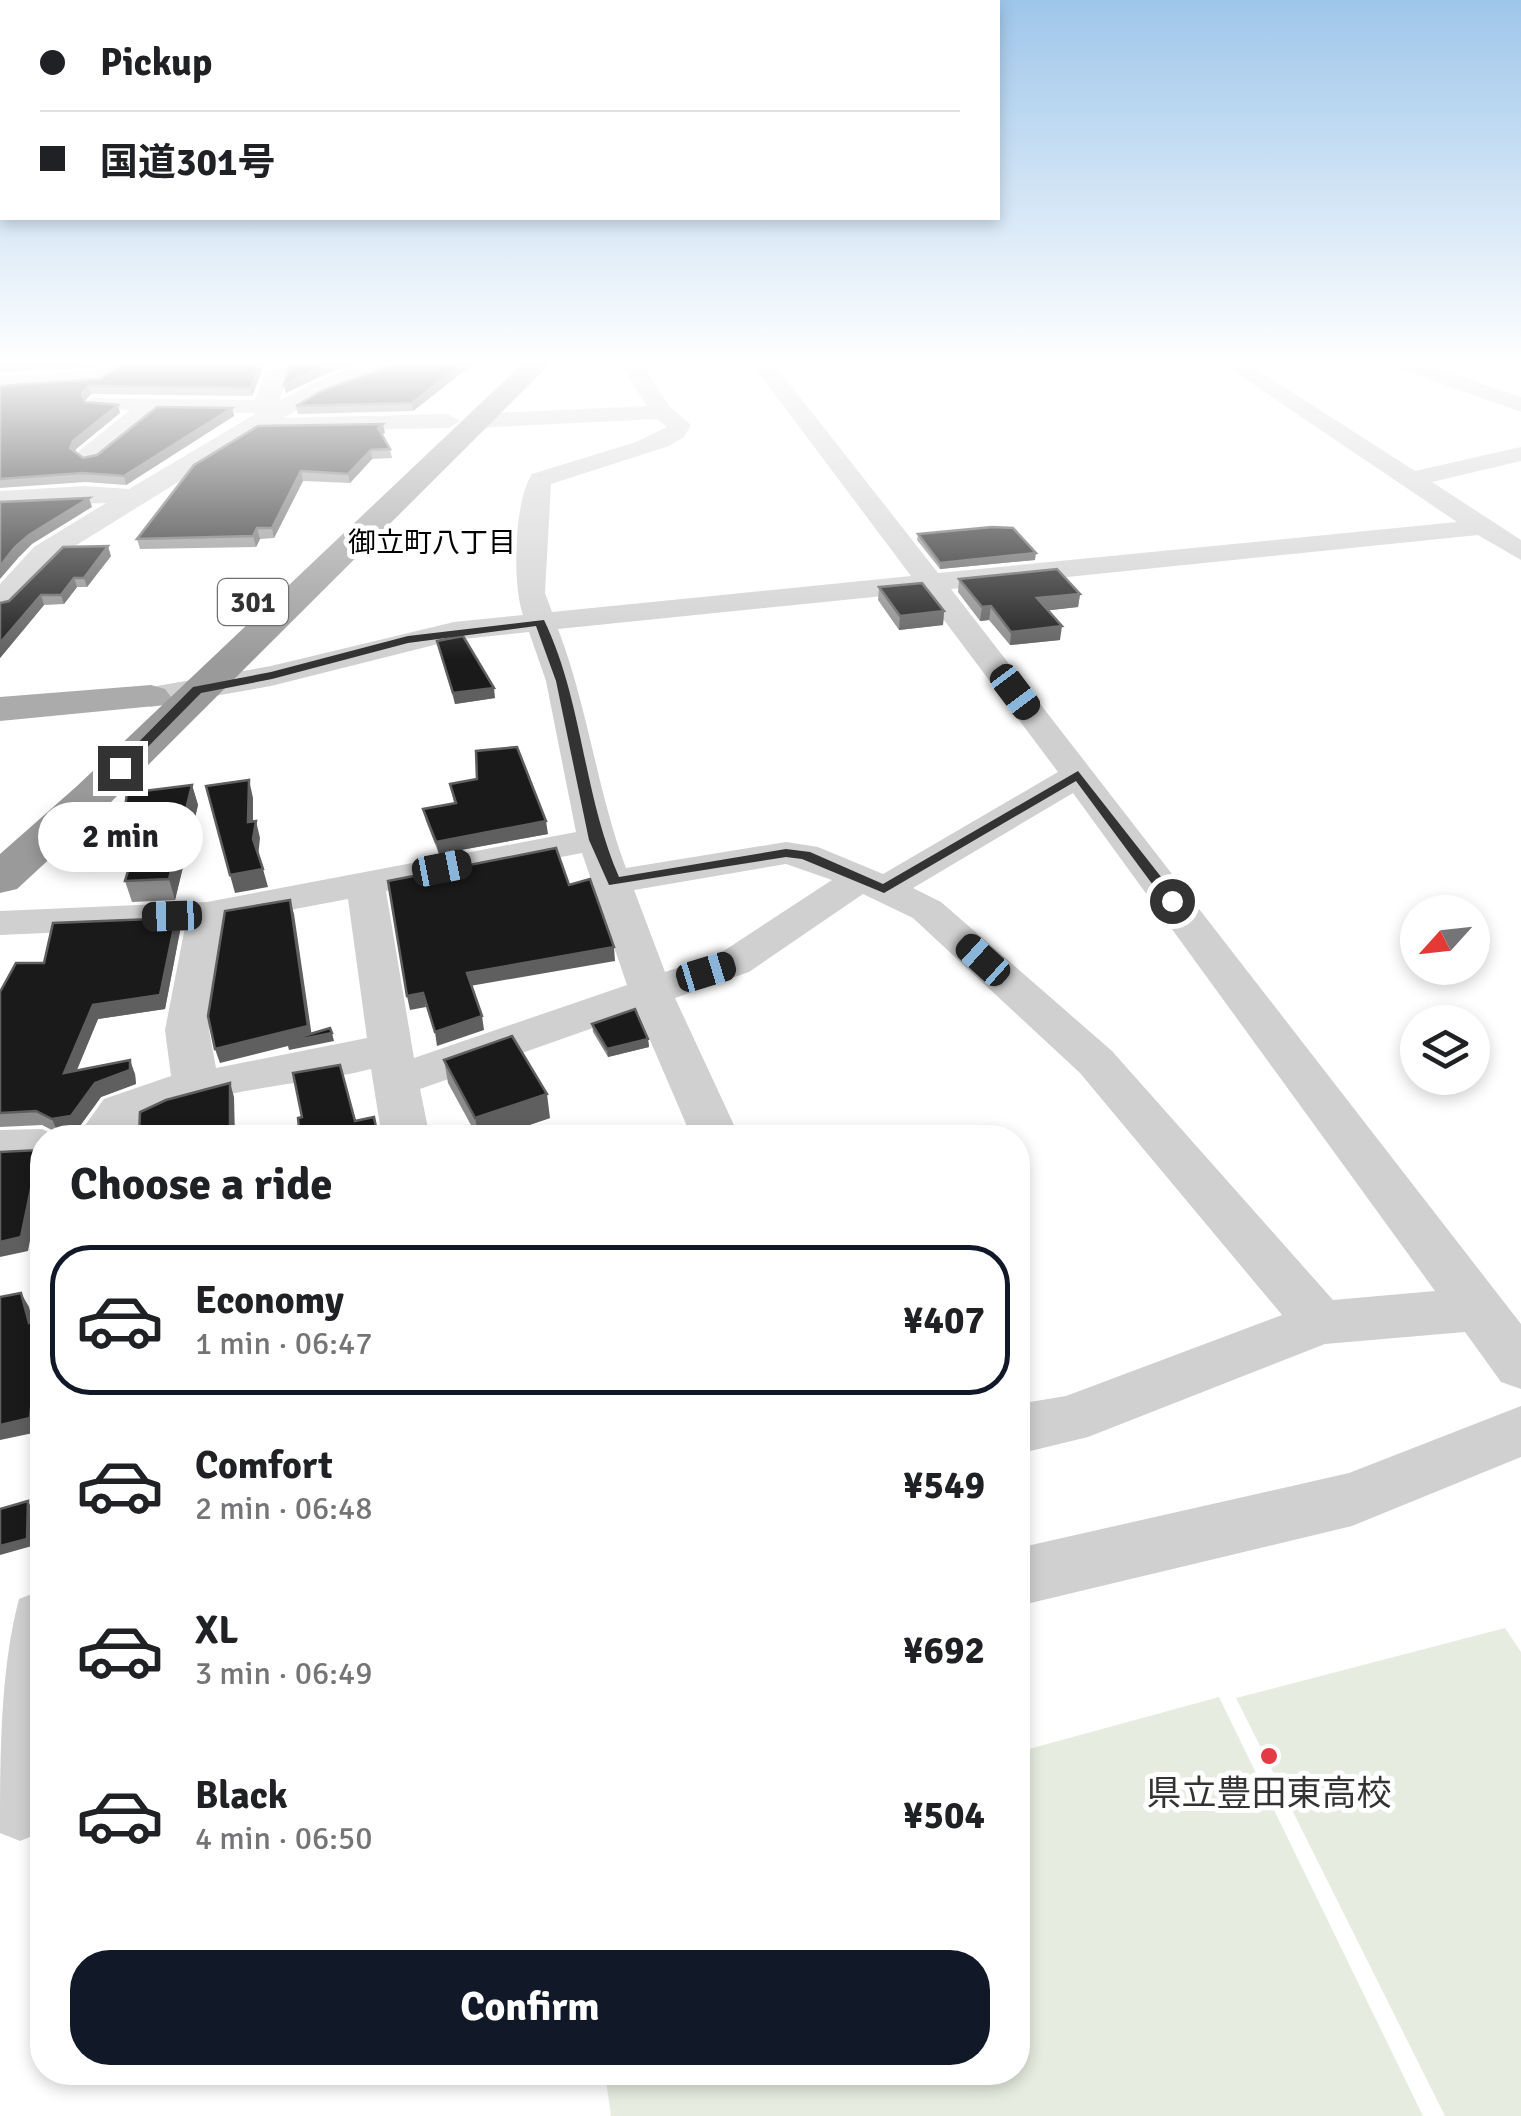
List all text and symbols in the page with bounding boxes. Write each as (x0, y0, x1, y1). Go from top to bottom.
text: Pickup (100, 39, 212, 86)
text: 国道301号 (100, 139, 276, 186)
district label: 御立町八丁目 (348, 526, 516, 560)
road number: 301 (218, 579, 288, 625)
car (985, 659, 1045, 725)
route end (98, 746, 143, 791)
callout: 2 min (38, 803, 202, 873)
text: 2 min (82, 817, 159, 856)
car (410, 848, 474, 888)
route start (1150, 879, 1195, 924)
north arrow (1400, 895, 1490, 985)
map controls (1400, 895, 1490, 1095)
car (141, 900, 203, 932)
car (951, 929, 1015, 991)
car (673, 949, 739, 995)
button: layers (1400, 1005, 1490, 1095)
text: Choose a ride (70, 1157, 333, 1212)
icon: car (75, 1275, 165, 1365)
text: Economy (195, 1277, 344, 1324)
text: ¥407 (903, 1297, 985, 1344)
text: 1 min · 06:47 (195, 1324, 373, 1363)
icon: car (75, 1440, 165, 1530)
text: Comfort (195, 1442, 333, 1489)
text: ¥549 (903, 1462, 985, 1509)
text: 2 min · 06:48 (195, 1489, 373, 1528)
icon: car (75, 1605, 165, 1695)
text: XL (195, 1607, 238, 1654)
text: ¥692 (903, 1627, 985, 1674)
text: 3 min · 06:49 (195, 1654, 373, 1693)
marker: 県立豊田東高校 (1258, 1745, 1280, 1767)
icon: car (75, 1770, 165, 1860)
text: Black (195, 1772, 288, 1819)
place label: 県立豊田東高校 (1146, 1772, 1392, 1815)
text: ¥504 (903, 1792, 985, 1839)
text: 4 min · 06:50 (195, 1819, 373, 1858)
button: Confirm (70, 1950, 990, 2065)

